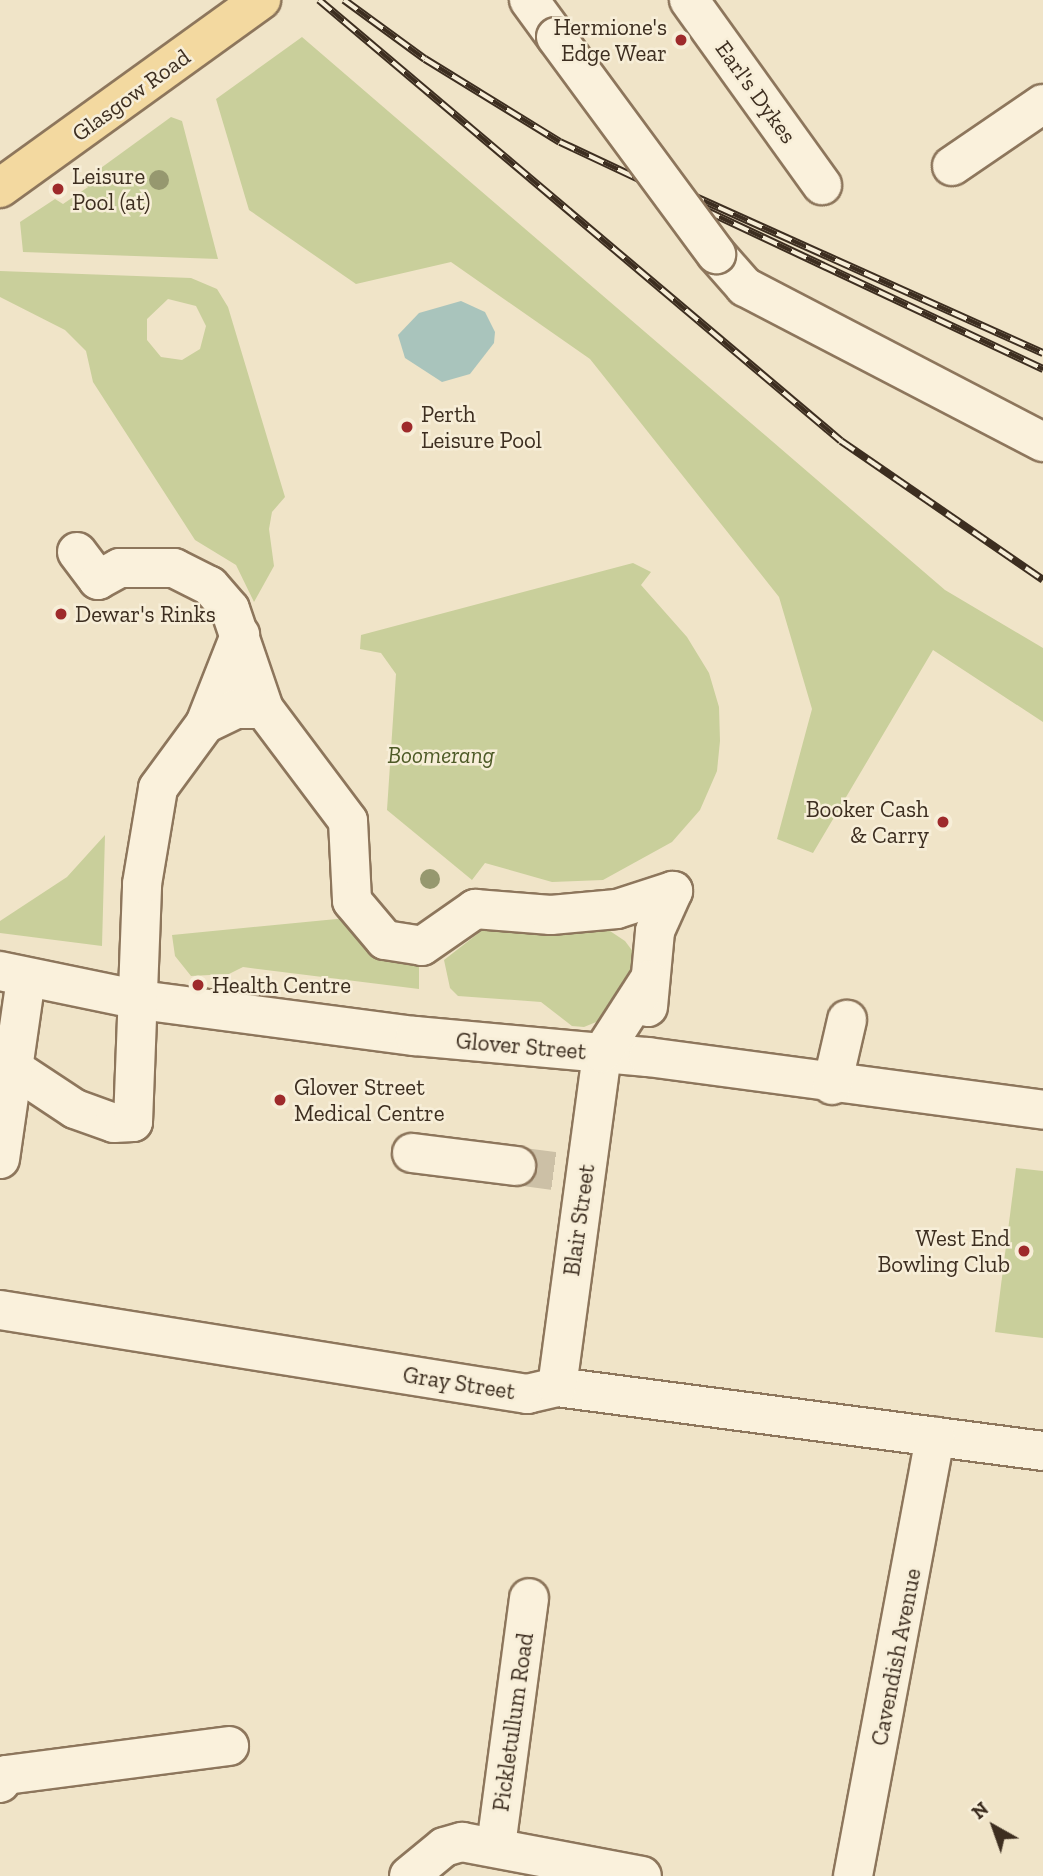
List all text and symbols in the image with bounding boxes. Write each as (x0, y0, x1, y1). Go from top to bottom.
place label: Hermione's Edge Wear (553, 13, 667, 67)
marker: Hermione's Edge Wear (673, 32, 689, 48)
street label: Earl's Dykes (710, 35, 802, 149)
street label: Glasgow Road (66, 43, 196, 147)
place label: Leisure Pool (at) (72, 162, 150, 216)
marker: Leisure Pool (at) (50, 181, 66, 197)
place label: Perth Leisure Pool (421, 400, 542, 454)
marker: Perth Leisure Pool (399, 419, 415, 435)
place label: Dewar's Rinks (75, 600, 216, 628)
marker: Dewar's Rinks (53, 606, 69, 622)
park label: Boomerang (388, 741, 494, 769)
place label: Booker Cash & Carry (805, 795, 929, 849)
marker: Booker Cash & Carry (935, 814, 951, 830)
place label: Health Centre (212, 971, 351, 999)
marker: Health Centre (190, 977, 206, 993)
street label: Glover Street (455, 1027, 587, 1065)
place label: Glover Street Medical Centre (294, 1073, 445, 1127)
marker: Glover Street Medical Centre (272, 1092, 288, 1108)
street label: Blair Street (557, 1162, 601, 1278)
place label: West End Bowling Club (877, 1224, 1010, 1278)
marker: West End Bowling Club (1016, 1243, 1032, 1259)
street label: Gray Street (401, 1360, 517, 1406)
street label: Cavendish Avenue (865, 1566, 927, 1748)
street label: Pickletullum Road (487, 1631, 539, 1813)
north arrow (959, 1792, 1029, 1862)
text: N (967, 1797, 993, 1824)

